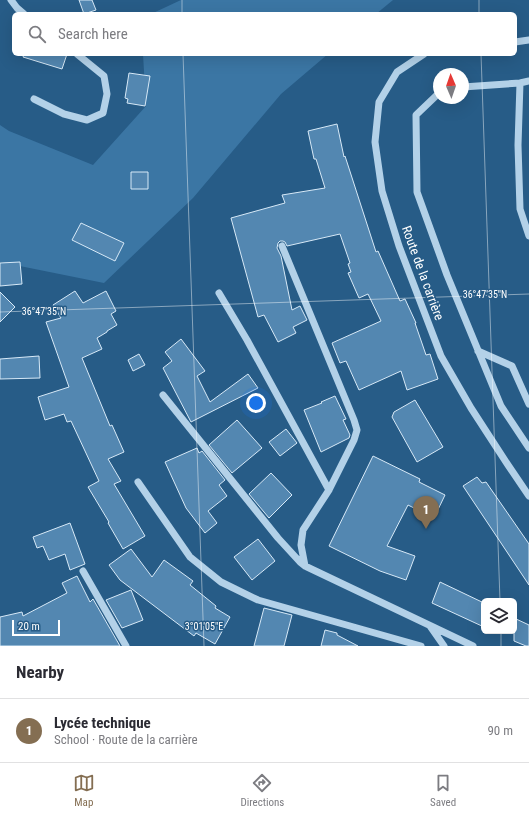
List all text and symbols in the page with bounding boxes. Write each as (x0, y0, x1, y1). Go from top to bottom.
search box (12, 12, 517, 56)
icon: search (26, 23, 48, 45)
text: Search here (58, 25, 128, 43)
north arrow (433, 68, 469, 104)
street label: Route de la carrière (399, 224, 447, 322)
text: 36°47'35"N (463, 289, 507, 300)
text: 36°47'35"N (22, 306, 66, 317)
your location (246, 393, 266, 413)
pin: 1 (413, 496, 439, 529)
map controls (481, 598, 517, 634)
button: layers (481, 598, 517, 634)
scale bar (12, 618, 60, 637)
text: 20 m (18, 620, 40, 633)
text: 3°01'05"E (185, 621, 223, 632)
text: Nearby (16, 662, 64, 682)
text: Lycée technique (54, 714, 151, 732)
text: 1 (26, 723, 32, 738)
text: 90 m (487, 723, 513, 738)
text: School · Route de la carrière (54, 732, 198, 747)
tab: Map (73, 772, 95, 809)
tab: Directions (240, 772, 284, 809)
tab: Saved (430, 772, 456, 809)

